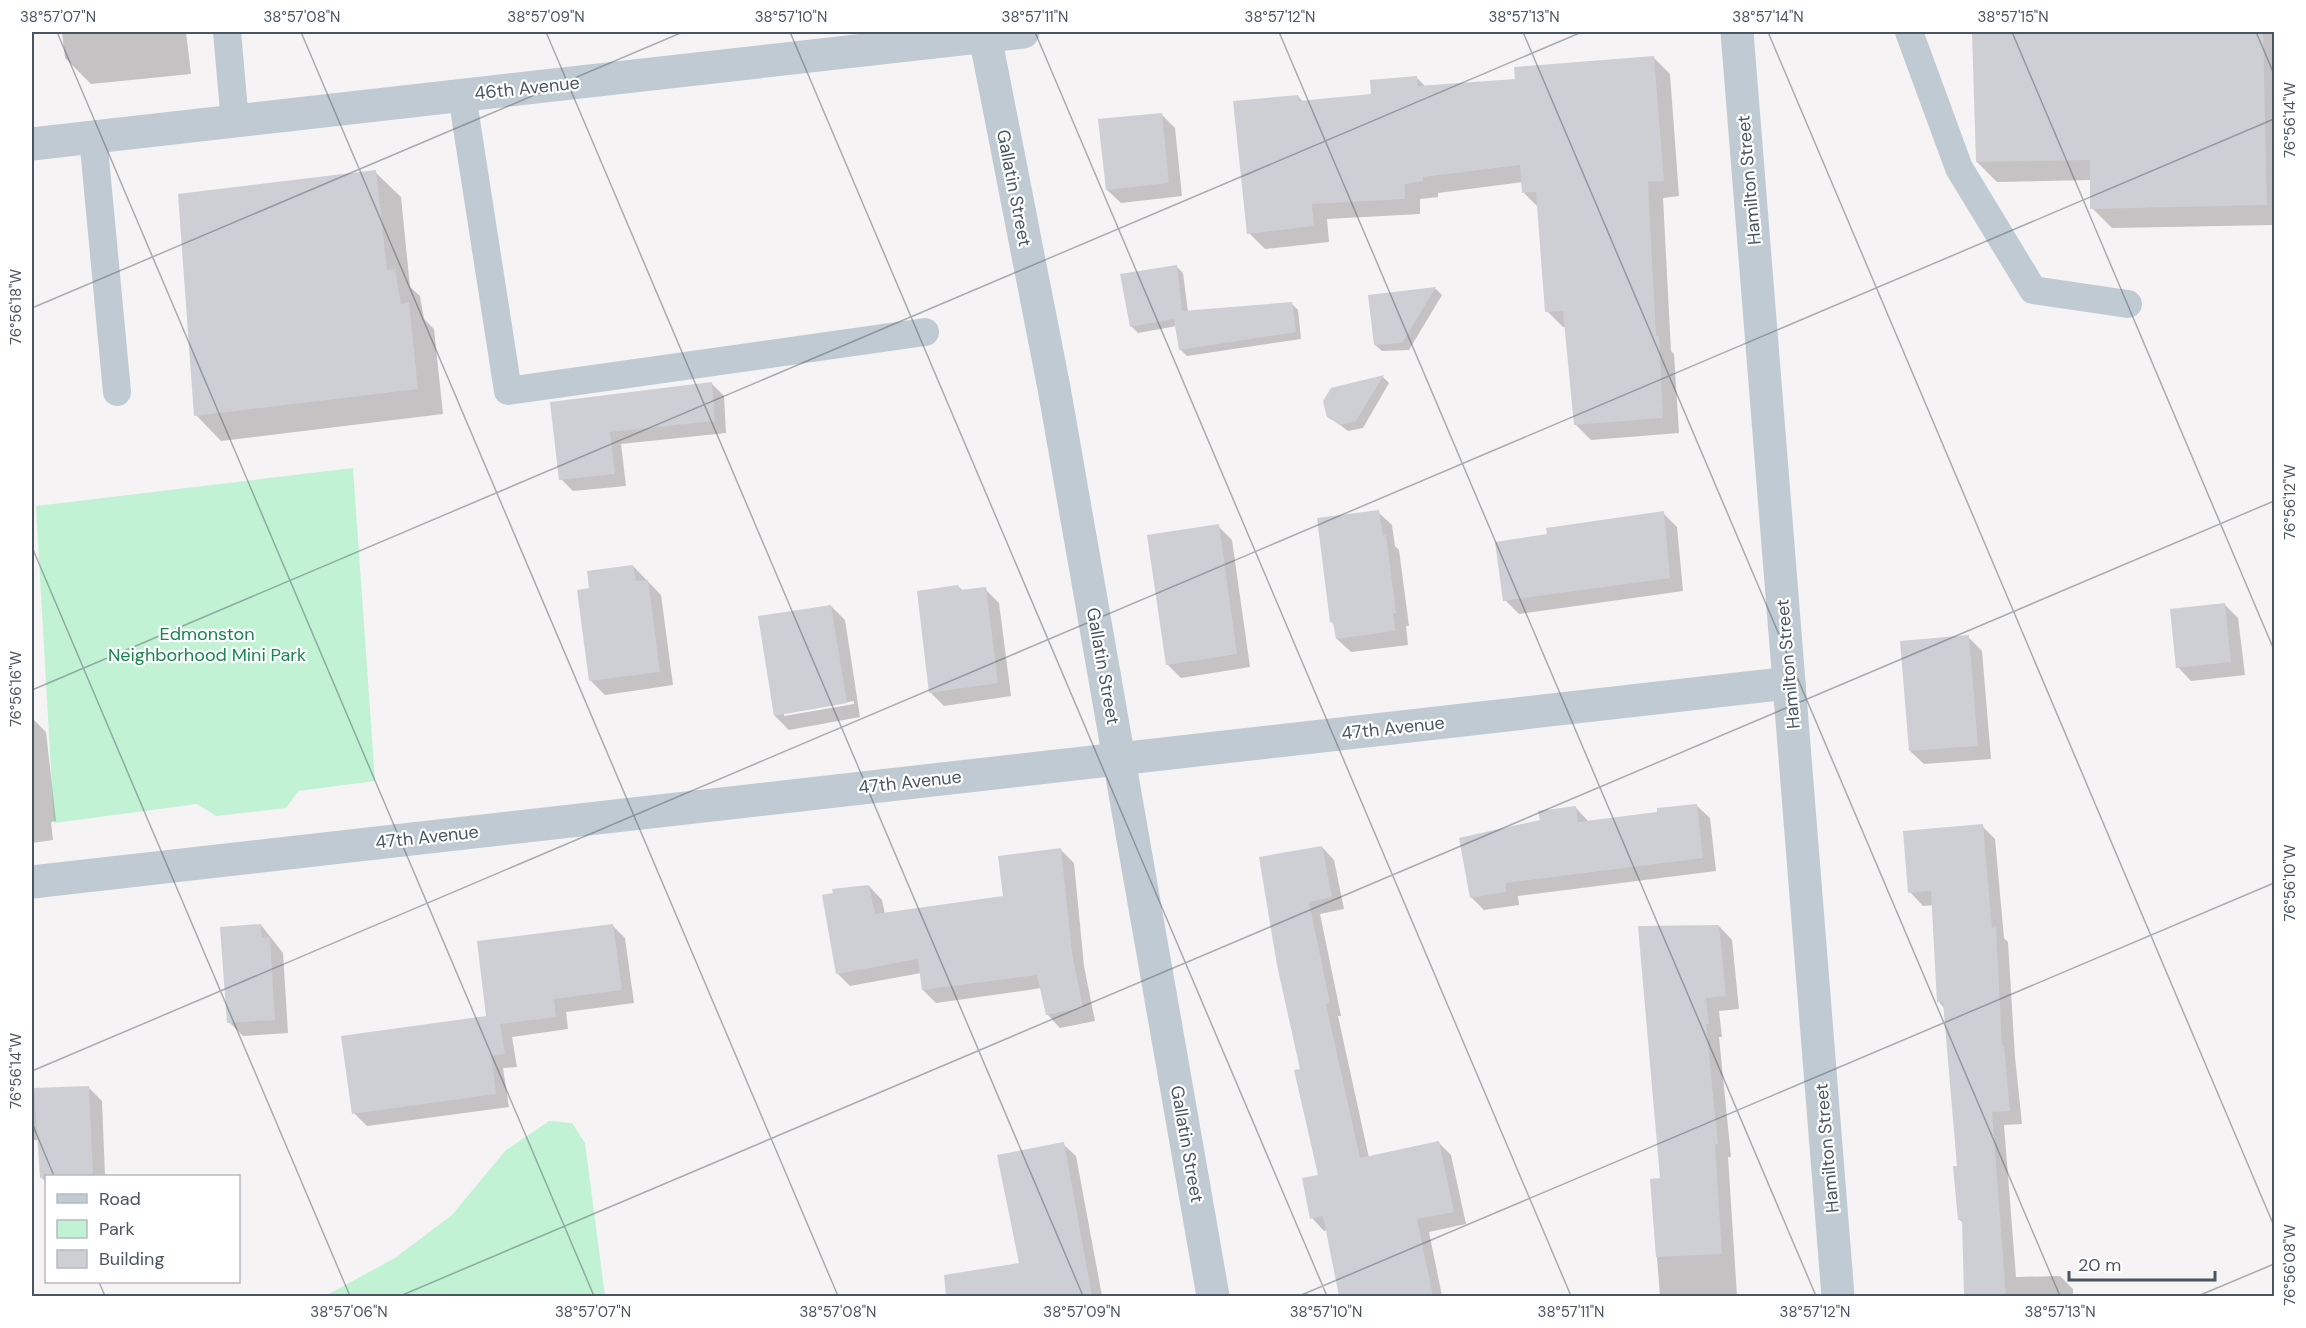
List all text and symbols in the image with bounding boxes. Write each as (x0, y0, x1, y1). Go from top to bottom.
text: 38°57'07"N (20, 7, 96, 27)
text: 38°57'08"N (264, 7, 340, 27)
text: 38°57'09"N (507, 7, 585, 27)
text: 38°57'10"N (755, 7, 827, 27)
text: 38°57'11"N (1002, 7, 1068, 27)
text: 38°57'12"N (1245, 7, 1315, 27)
text: 38°57'13"N (1488, 7, 1560, 27)
text: 38°57'14"N (1732, 7, 1804, 27)
text: 38°57'15"N (1977, 7, 2049, 27)
street label: 46th Avenue (473, 71, 581, 105)
text: 76°56'14"W (2280, 82, 2300, 158)
street label: Hamilton Street (1731, 114, 1767, 246)
street label: Gallatin Street (991, 128, 1037, 248)
text: 76°56'18"W (6, 269, 26, 345)
text: 76°56'12"W (2280, 464, 2300, 540)
street label: Hamilton Street (1770, 598, 1806, 730)
street label: Gallatin Street (1081, 606, 1125, 726)
park label: Edmonston Neighborhood Mini Park (108, 622, 306, 667)
text: 76°56'16"W (6, 650, 26, 727)
street label: 47th Avenue (1340, 711, 1446, 745)
street label: 47th Avenue (857, 765, 963, 799)
street label: 47th Avenue (374, 820, 480, 854)
text: 76°56'10"W (2280, 844, 2300, 921)
text: 76°56'14"W (6, 1033, 26, 1109)
street label: Hamilton Street (1809, 1082, 1845, 1214)
street label: Gallatin Street (1165, 1084, 1209, 1204)
legend (45, 1175, 240, 1283)
text: Road (99, 1187, 141, 1211)
text: Park (99, 1217, 135, 1241)
text: 76°56'08"W (2280, 1224, 2300, 1306)
scale bar (2069, 1244, 2214, 1282)
text: Building (99, 1247, 164, 1271)
text: 20 m (2078, 1253, 2121, 1277)
text: 38°57'06"N (310, 1302, 388, 1322)
text: 38°57'07"N (555, 1302, 631, 1322)
text: 38°57'08"N (800, 1302, 876, 1322)
text: 38°57'09"N (1043, 1302, 1121, 1322)
text: 38°57'10"N (1290, 1302, 1362, 1322)
text: 38°57'11"N (1538, 1302, 1604, 1322)
text: 38°57'12"N (1780, 1302, 1850, 1322)
text: 38°57'13"N (2024, 1302, 2096, 1322)

